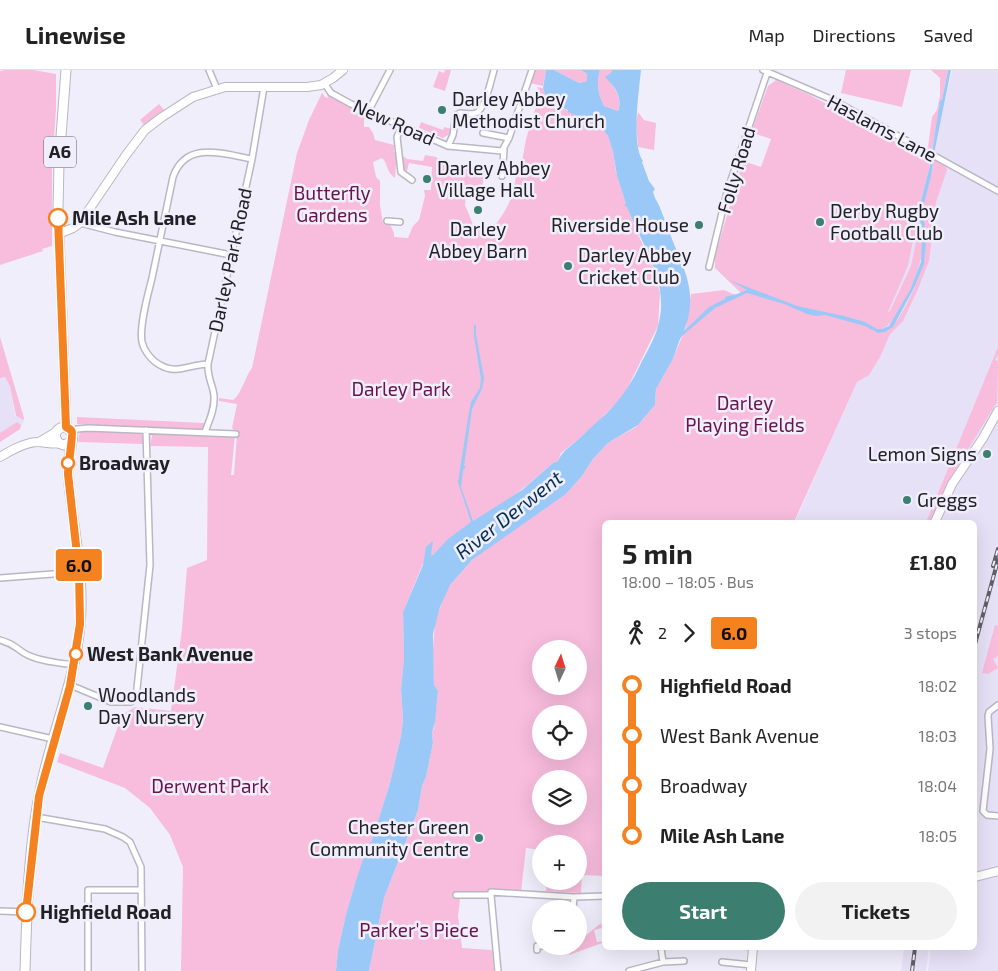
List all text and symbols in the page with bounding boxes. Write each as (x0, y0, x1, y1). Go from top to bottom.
text: Linewise (25, 20, 126, 49)
text: Map (748, 24, 785, 46)
text: Directions (813, 24, 896, 46)
text: Saved (924, 24, 973, 46)
place label: Darley Abbey Methodist Church (452, 87, 605, 132)
street label: Haslams Lane (823, 89, 941, 166)
street label: New Road (350, 93, 439, 150)
marker: Darley Abbey Methodist Church (436, 104, 448, 116)
street label: Folly Road (711, 124, 760, 216)
road number: A6 (44, 136, 76, 168)
place label: Darley Abbey Village Hall (437, 156, 551, 201)
marker: Darley Abbey Village Hall (421, 173, 433, 185)
park label: Butterfly Gardens (293, 181, 371, 226)
street label: Darley Park Road (203, 186, 256, 334)
place label: Derby Rugby Football Club (830, 199, 943, 244)
marker: Darley Abbey Barn (472, 204, 484, 216)
place label: Mile Ash Lane (72, 206, 197, 229)
marker: Mile Ash Lane (48, 208, 68, 228)
place label: Riverside House (551, 213, 689, 236)
marker: Derby Rugby Football Club (814, 216, 826, 228)
place label: Darley Abbey Barn (429, 217, 527, 262)
marker: Riverside House (693, 219, 705, 231)
place label: Darley Abbey Cricket Club (578, 243, 692, 288)
marker: Darley Abbey Cricket Club (562, 260, 574, 272)
park label: Darley Park (351, 377, 451, 400)
park label: Darley Playing Fields (685, 391, 805, 436)
place label: Lemon Signs (868, 442, 977, 465)
marker: Lemon Signs (981, 448, 993, 460)
place label: Broadway (79, 451, 170, 475)
marker: Broadway (61, 456, 75, 470)
water label: River Derwent (450, 465, 567, 564)
place label: Greggs (917, 488, 977, 511)
marker: Greggs (901, 494, 913, 506)
text: 5 min (622, 536, 693, 570)
line badge: 6.0 (50, 549, 108, 581)
text: £1.80 (909, 551, 957, 574)
text: 6.0 (66, 554, 92, 576)
text: 18:00 – 18:05 · Bus (622, 572, 754, 591)
icon: walk (622, 619, 650, 647)
icon: forward (675, 619, 703, 647)
text: 6.0 (721, 622, 747, 644)
text: 2 (658, 623, 667, 642)
text: 3 stops (904, 623, 957, 642)
north arrow (532, 640, 588, 695)
map controls (532, 640, 587, 955)
place label: West Bank Avenue (87, 642, 254, 665)
marker: West Bank Avenue (69, 647, 83, 661)
text: Highfield Road (660, 674, 791, 697)
text: 18:02 (919, 676, 957, 695)
place label: Woodlands Day Nursery (98, 683, 204, 728)
marker: Woodlands Day Nursery (82, 700, 94, 712)
button: locate (532, 705, 587, 760)
text: West Bank Avenue (660, 724, 819, 747)
text: 18:03 (919, 726, 957, 745)
button: layers (532, 770, 587, 825)
park label: Derwent Park (151, 774, 269, 797)
text: Broadway (660, 774, 747, 797)
text: 18:04 (918, 776, 957, 795)
place label: Chester Green Community Centre (310, 815, 469, 860)
text: Mile Ash Lane (660, 824, 784, 847)
text: 18:05 (919, 826, 957, 845)
marker: Chester Green Community Centre (473, 832, 485, 844)
button: + (532, 835, 587, 890)
button: Start (622, 882, 785, 940)
button: Tickets (795, 882, 957, 940)
place label: Highfield Road (40, 900, 171, 923)
button: − (532, 900, 587, 955)
marker: Highfield Road (16, 902, 36, 922)
park label: Parker's Piece (359, 918, 479, 941)

